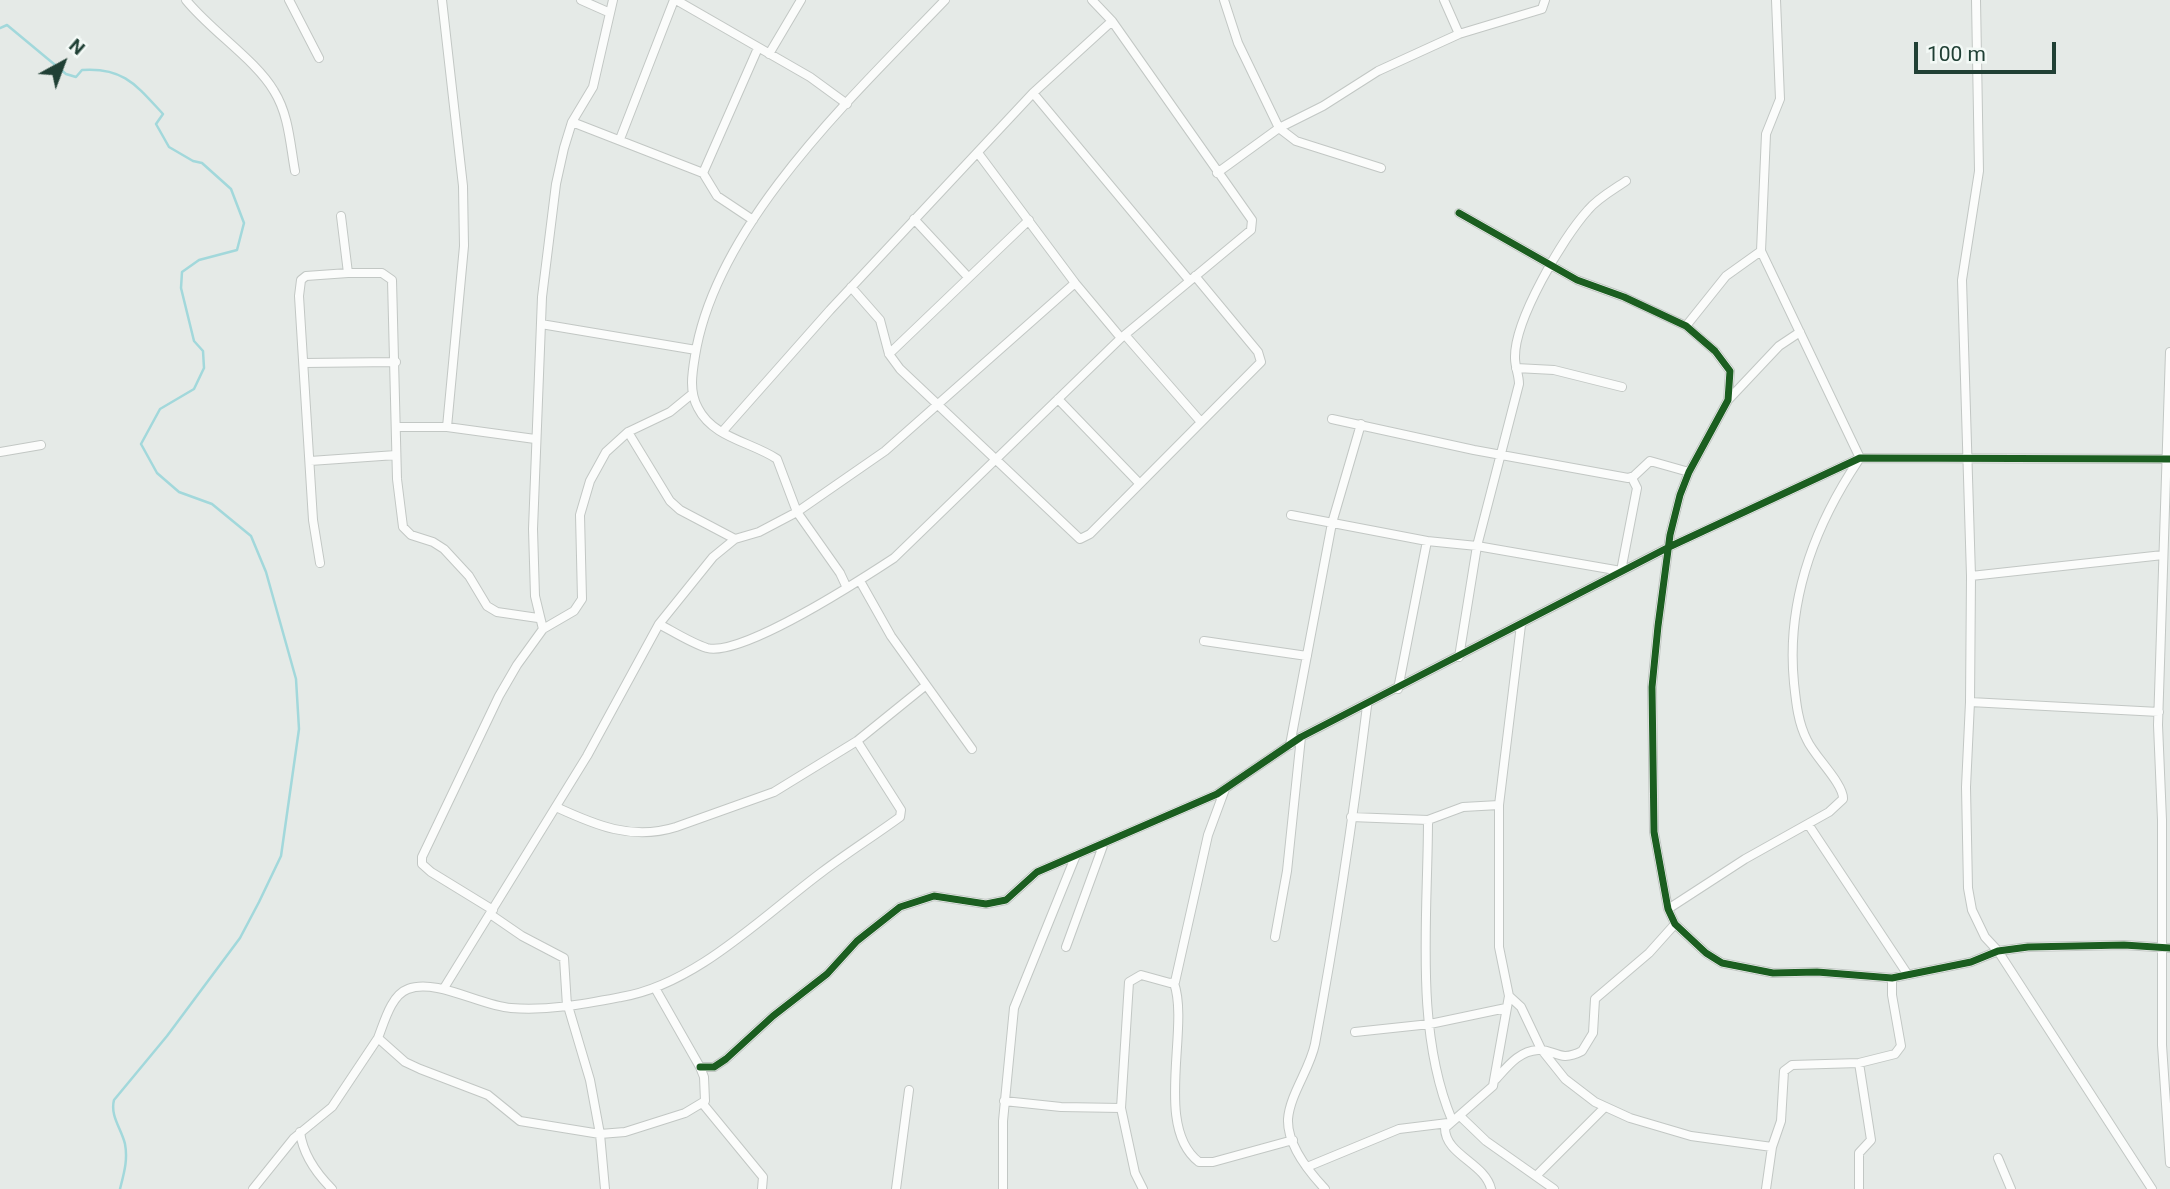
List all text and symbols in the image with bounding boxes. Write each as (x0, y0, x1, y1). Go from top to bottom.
north arrow (28, 28, 98, 98)
scale bar (1918, 28, 2060, 72)
text: N (65, 34, 90, 60)
text: 100 m (1927, 42, 1986, 66)

